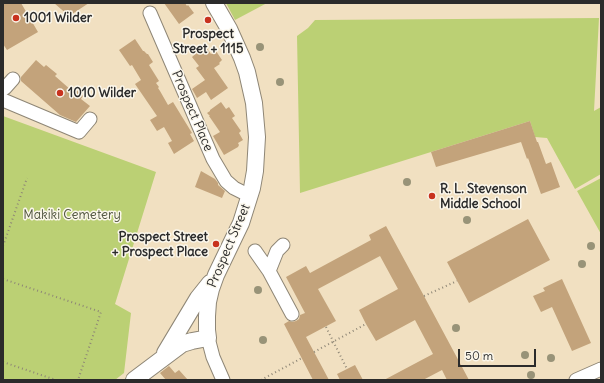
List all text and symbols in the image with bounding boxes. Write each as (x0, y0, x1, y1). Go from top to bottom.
place label: 1001 Wilder (24, 10, 92, 26)
marker: 1001 Wilder (11, 13, 21, 23)
marker: Prospect Street + 1115 (203, 15, 213, 25)
place label: Prospect Street + 1115 (173, 26, 243, 57)
street label: Prospect Place (168, 68, 216, 154)
place label: 1010 Wilder (68, 85, 136, 101)
marker: 1010 Wilder (55, 88, 65, 98)
place label: R. L. Stevenson Middle School (440, 181, 527, 212)
marker: R. L. Stevenson Middle School (427, 191, 437, 201)
street label: Prospect Street (204, 202, 254, 290)
park label: Makiki Cemetery (23, 207, 121, 223)
place label: Prospect Street + Prospect Place (112, 229, 208, 260)
marker: Prospect Street + Prospect Place (211, 239, 221, 249)
scale bar (460, 341, 538, 367)
text: 50 m (465, 348, 493, 363)

